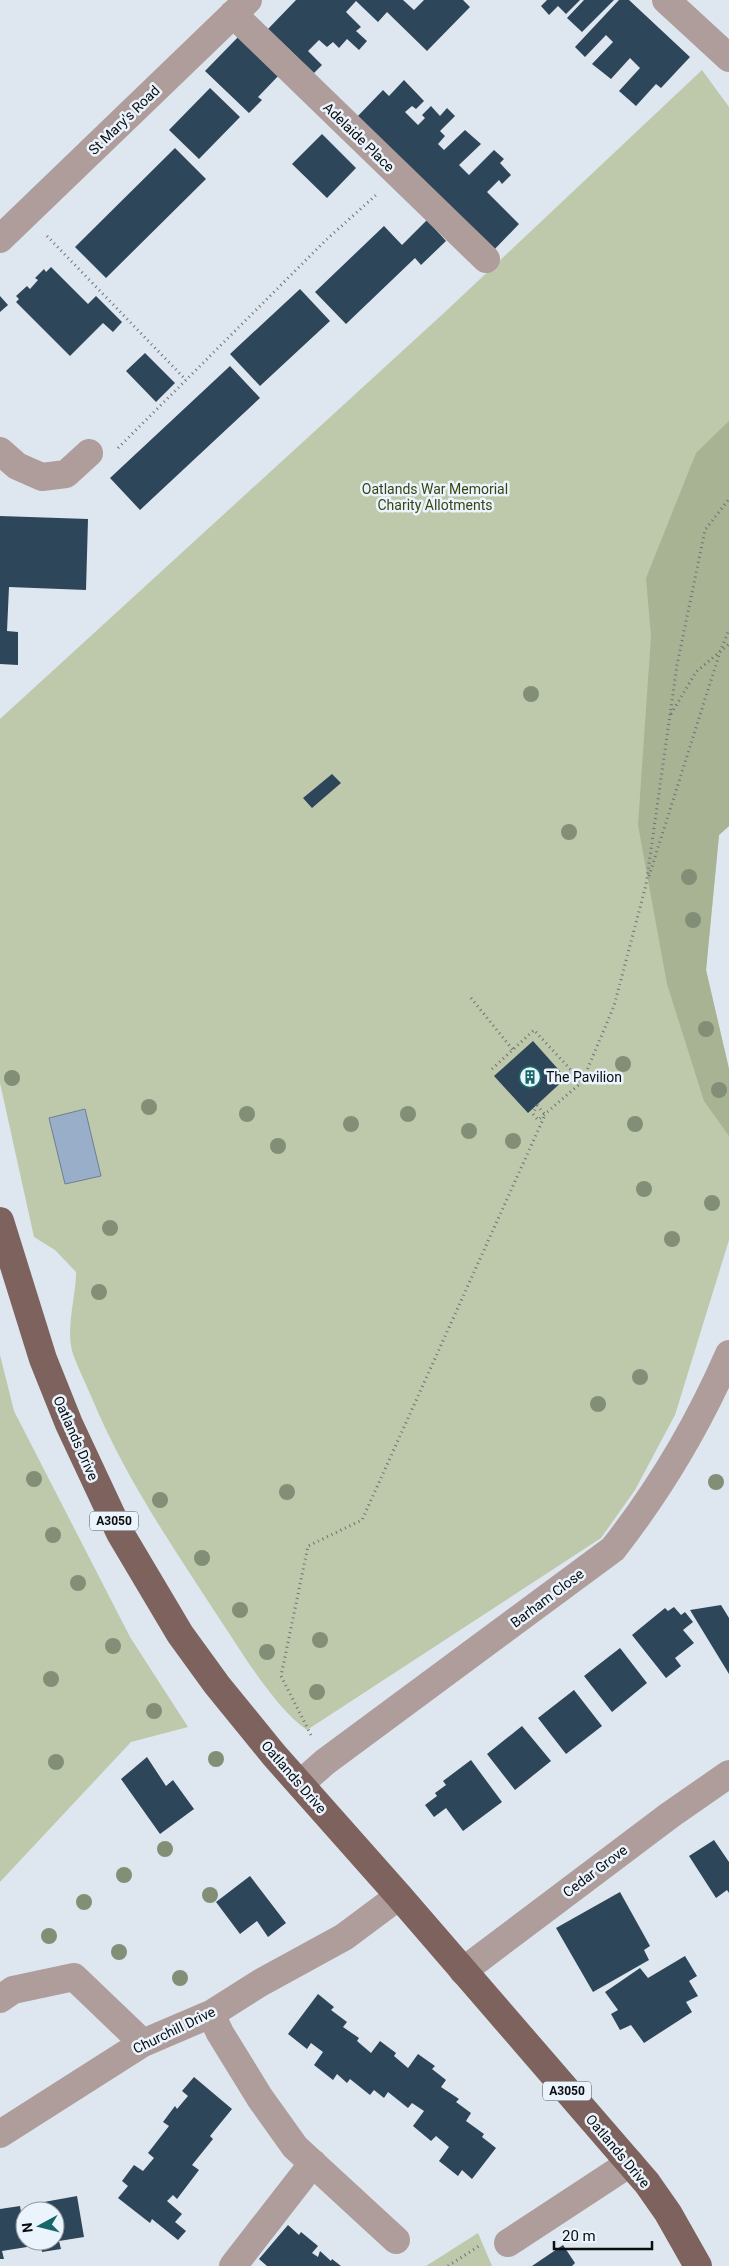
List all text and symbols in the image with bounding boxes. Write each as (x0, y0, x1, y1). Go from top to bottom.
street label: St Mary's Road (85, 82, 163, 158)
street label: Adelaide Place (320, 99, 398, 175)
park label: Oatlands War Memorial Charity Allotments (362, 481, 508, 513)
building icon: The Pavilion (518, 1065, 542, 1089)
place label: The Pavilion (546, 1069, 622, 1085)
street label: Oatlands Drive (50, 1393, 102, 1483)
road number: A3050 (90, 1512, 138, 1530)
street label: Barham Close (507, 1565, 587, 1631)
street label: Oatlands Drive (258, 1738, 330, 1816)
street label: Cedar Grove (560, 1842, 630, 1900)
street label: Churchill Drive (130, 2003, 218, 2057)
road number: A3050 (543, 2082, 591, 2100)
street label: Oatlands Drive (583, 2111, 653, 2191)
north arrow (15, 2201, 65, 2251)
scale bar (554, 2218, 652, 2250)
text: N (19, 2222, 36, 2233)
text: 20 m (562, 2227, 596, 2245)

